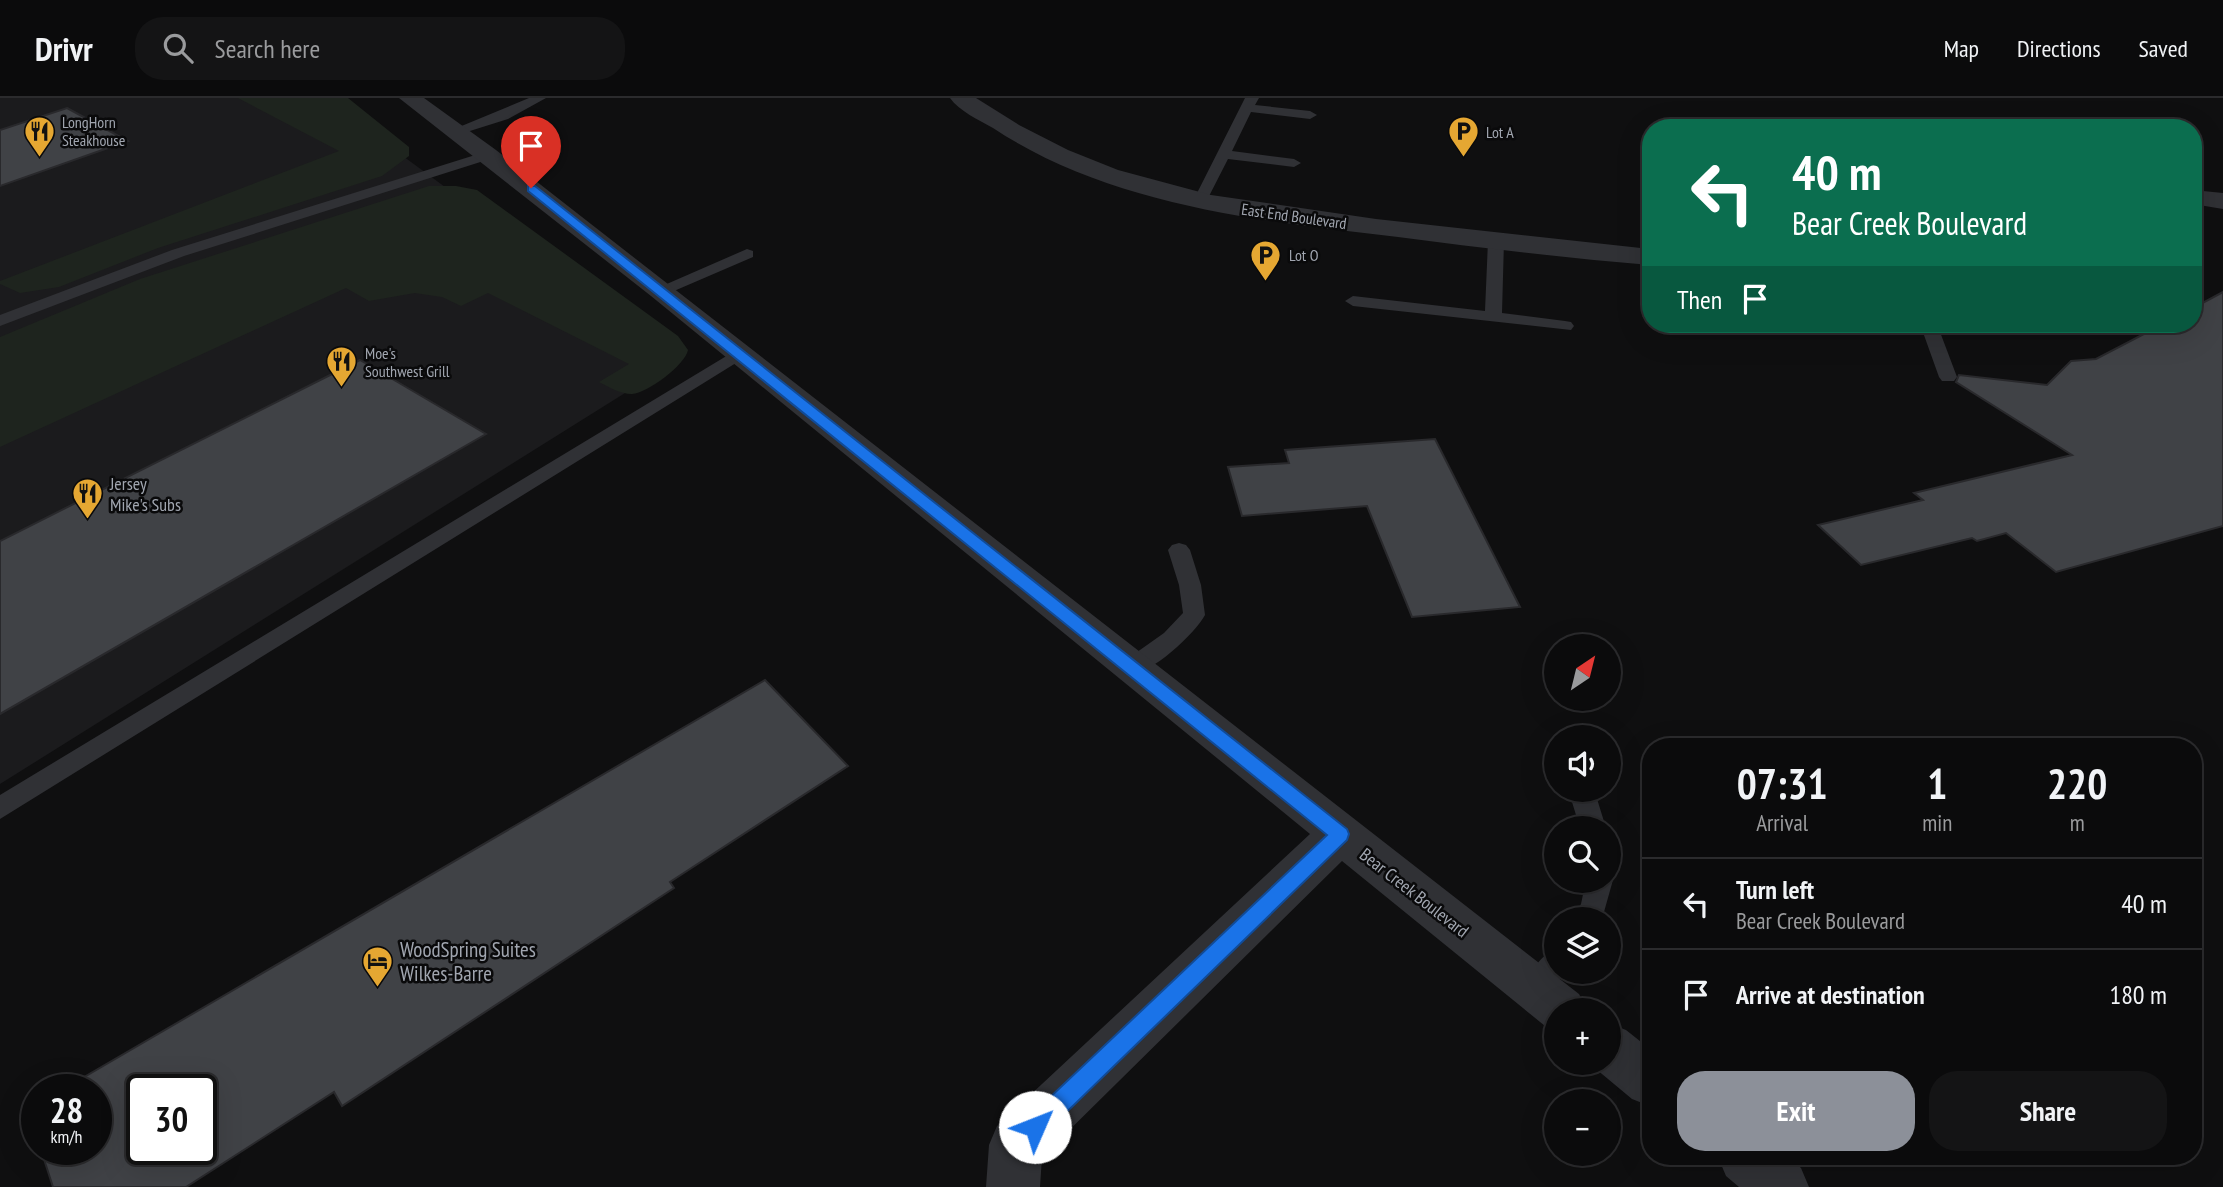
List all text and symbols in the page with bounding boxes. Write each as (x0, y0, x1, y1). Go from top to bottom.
search box (135, 17, 625, 80)
text: Drivr (35, 27, 93, 70)
icon: search (159, 29, 197, 67)
text: Search here (215, 32, 320, 65)
text: Map (1944, 33, 1979, 64)
text: Directions (2017, 33, 2101, 64)
text: Saved (2139, 33, 2188, 64)
place label: LongHorn Steakhouse (62, 112, 125, 150)
restaurant icon: LongHorn Steakhouse (22, 114, 56, 158)
parking icon: Lot A (1446, 115, 1480, 159)
pin (501, 116, 561, 188)
place label: Lot A (1486, 122, 1514, 142)
icon: arrive (512, 127, 550, 165)
text: 40 m (1792, 140, 1881, 204)
icon: left (1677, 147, 1768, 238)
street label: East End Boulevard (1240, 199, 1348, 233)
text: Bear Creek Boulevard (1792, 202, 2027, 244)
parking icon: Lot O (1249, 238, 1283, 282)
place label: Lot O (1289, 245, 1319, 265)
icon: arrive (1736, 280, 1774, 318)
text: Then (1677, 283, 1722, 316)
place label: Moe's Southwest Grill (365, 343, 450, 381)
restaurant icon: Moe's Southwest Grill (325, 345, 359, 389)
place label: Jersey Mike's Subs (109, 472, 181, 516)
restaurant icon: Jersey Mike's Subs (70, 477, 104, 521)
north arrow (1544, 634, 1620, 710)
map controls (1544, 634, 1621, 1166)
button: sound (1544, 725, 1621, 802)
text: 07:31 (1737, 756, 1828, 811)
text: 1 (1927, 756, 1947, 811)
text: 220 (2047, 756, 2107, 811)
text: Arrival (1756, 808, 1808, 837)
text: min (1922, 808, 1952, 837)
text: m (2070, 808, 2085, 837)
button: search (1544, 816, 1621, 893)
street label: Bear Creek Boulevard (1355, 843, 1473, 942)
text: Turn left (1736, 873, 1814, 906)
icon: left (1677, 885, 1715, 923)
text: 40 m (2121, 887, 2167, 920)
text: Bear Creek Boulevard (1736, 906, 1905, 935)
button: layers (1544, 907, 1621, 984)
place label: WoodSpring Suites Wilkes-Barre (400, 936, 536, 987)
hotel icon: WoodSpring Suites Wilkes-Barre (360, 945, 394, 989)
icon: arrive (1677, 976, 1715, 1014)
text: Arrive at destination (1736, 978, 1925, 1011)
text: 180 m (2109, 978, 2167, 1011)
button: + (1544, 998, 1621, 1075)
button: Exit (1677, 1071, 1915, 1151)
button: Share (1929, 1071, 2167, 1151)
speed limit sign: 30 (126, 1074, 217, 1165)
text: 28 (50, 1087, 83, 1133)
button: − (1544, 1089, 1621, 1166)
position arrow (998, 1090, 1072, 1164)
text: km/h (51, 1125, 82, 1148)

